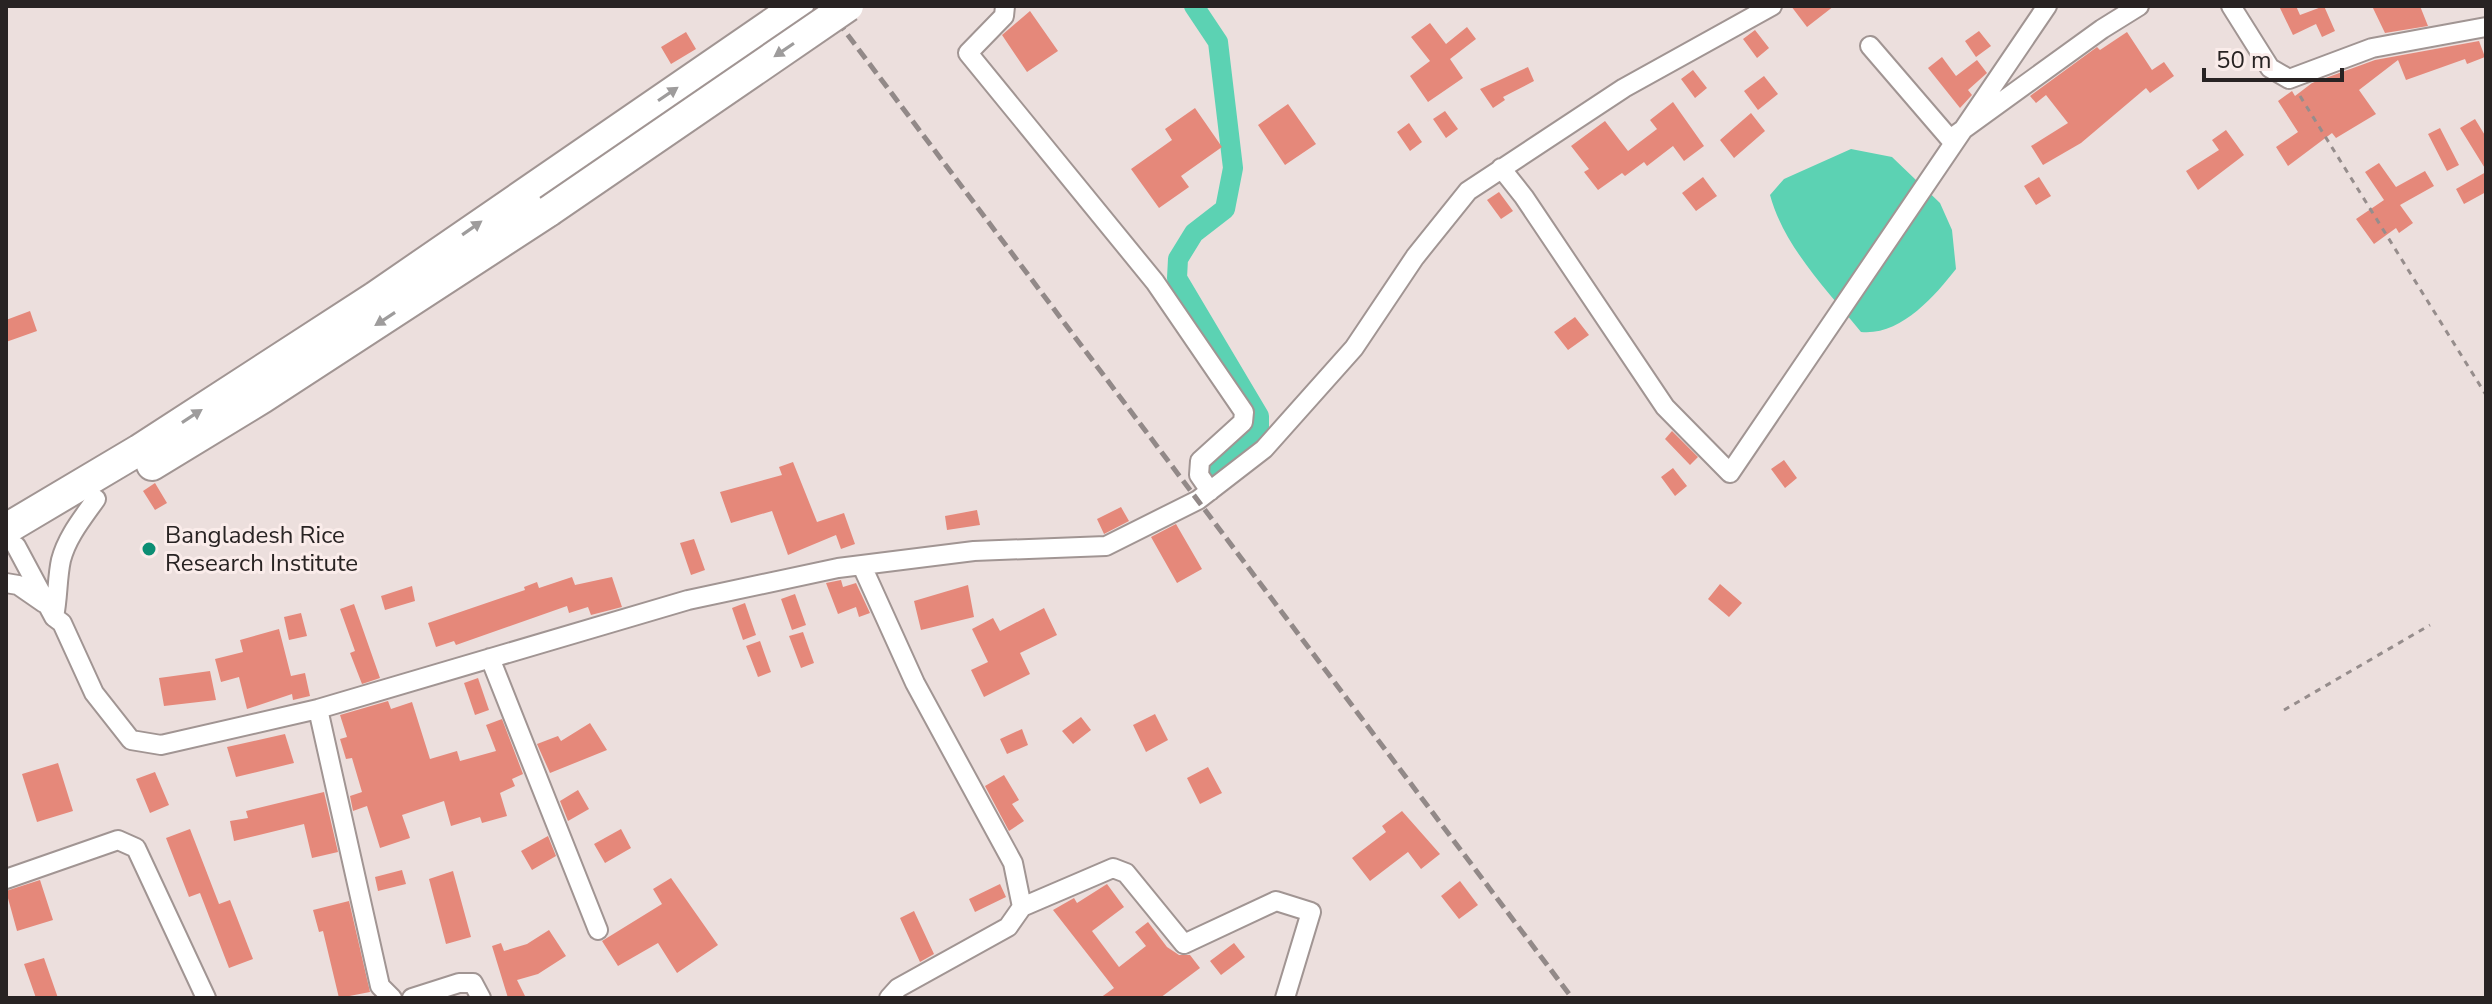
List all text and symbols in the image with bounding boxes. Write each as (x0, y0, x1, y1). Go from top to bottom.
scale bar (2204, 32, 2342, 82)
one-way arrow (773, 42, 794, 57)
text: 50 m (2216, 44, 2272, 76)
one-way arrow (658, 87, 679, 102)
one-way arrow (462, 221, 483, 236)
one-way arrow (374, 311, 395, 326)
one-way arrow (181, 409, 203, 423)
place label: Bangladesh Rice Research Institute (165, 519, 358, 579)
marker: Bangladesh Rice Research Institute (140, 540, 158, 558)

